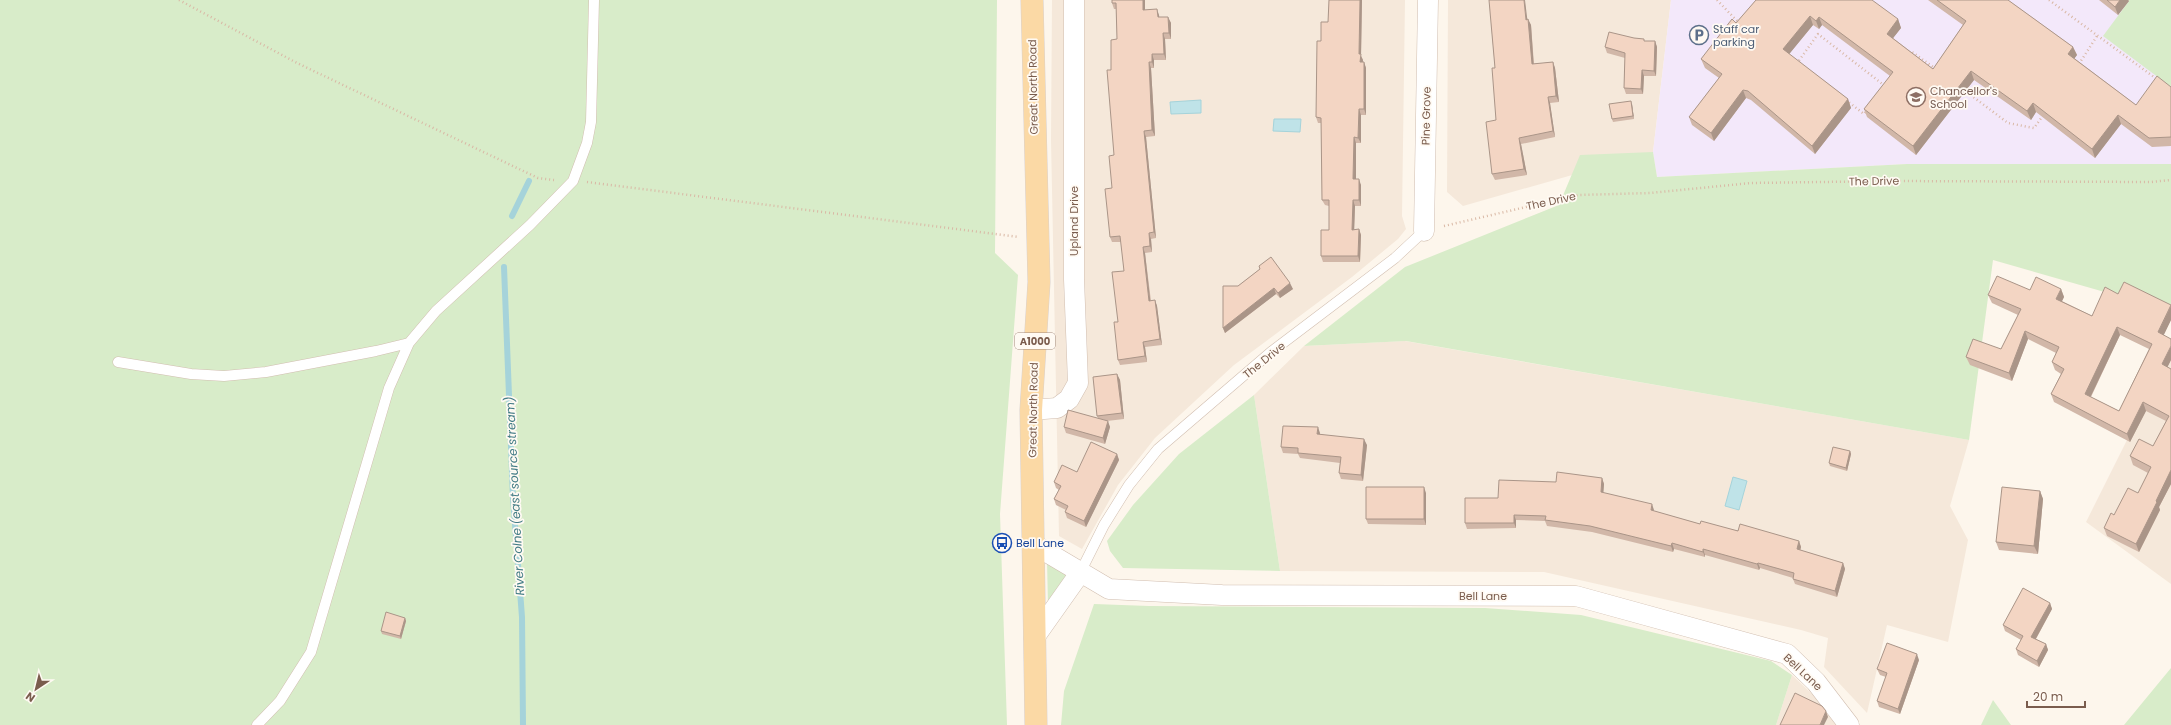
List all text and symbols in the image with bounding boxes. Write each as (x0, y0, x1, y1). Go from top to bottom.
place label: Staff car parking (1713, 21, 1759, 50)
parking icon: Staff car parking (1688, 24, 1710, 46)
street label: Great North Road (1024, 39, 1042, 135)
place label: Chancellor's School (1930, 83, 1998, 112)
street label: Pine Grove (1417, 86, 1435, 145)
school or university icon: Chancellor's School (1905, 86, 1927, 108)
street label: The Drive (1849, 173, 1899, 189)
street label: Upland Drive (1066, 186, 1082, 256)
street label: The Drive (1525, 188, 1577, 214)
road number: A1000 (1015, 333, 1055, 349)
street label: The Drive (1239, 338, 1289, 382)
street label: Great North Road (1024, 362, 1042, 458)
water label: River Colne (east source stream) (501, 396, 528, 596)
bus stop icon: Bell Lane (991, 532, 1013, 554)
place label: Bell Lane (1016, 535, 1064, 551)
street label: Bell Lane (1459, 588, 1507, 604)
street label: Bell Lane (1780, 650, 1826, 694)
north arrow (16, 669, 56, 709)
scale bar (2027, 683, 2085, 709)
text: N (22, 688, 38, 706)
text: 20 m (2033, 688, 2063, 705)

